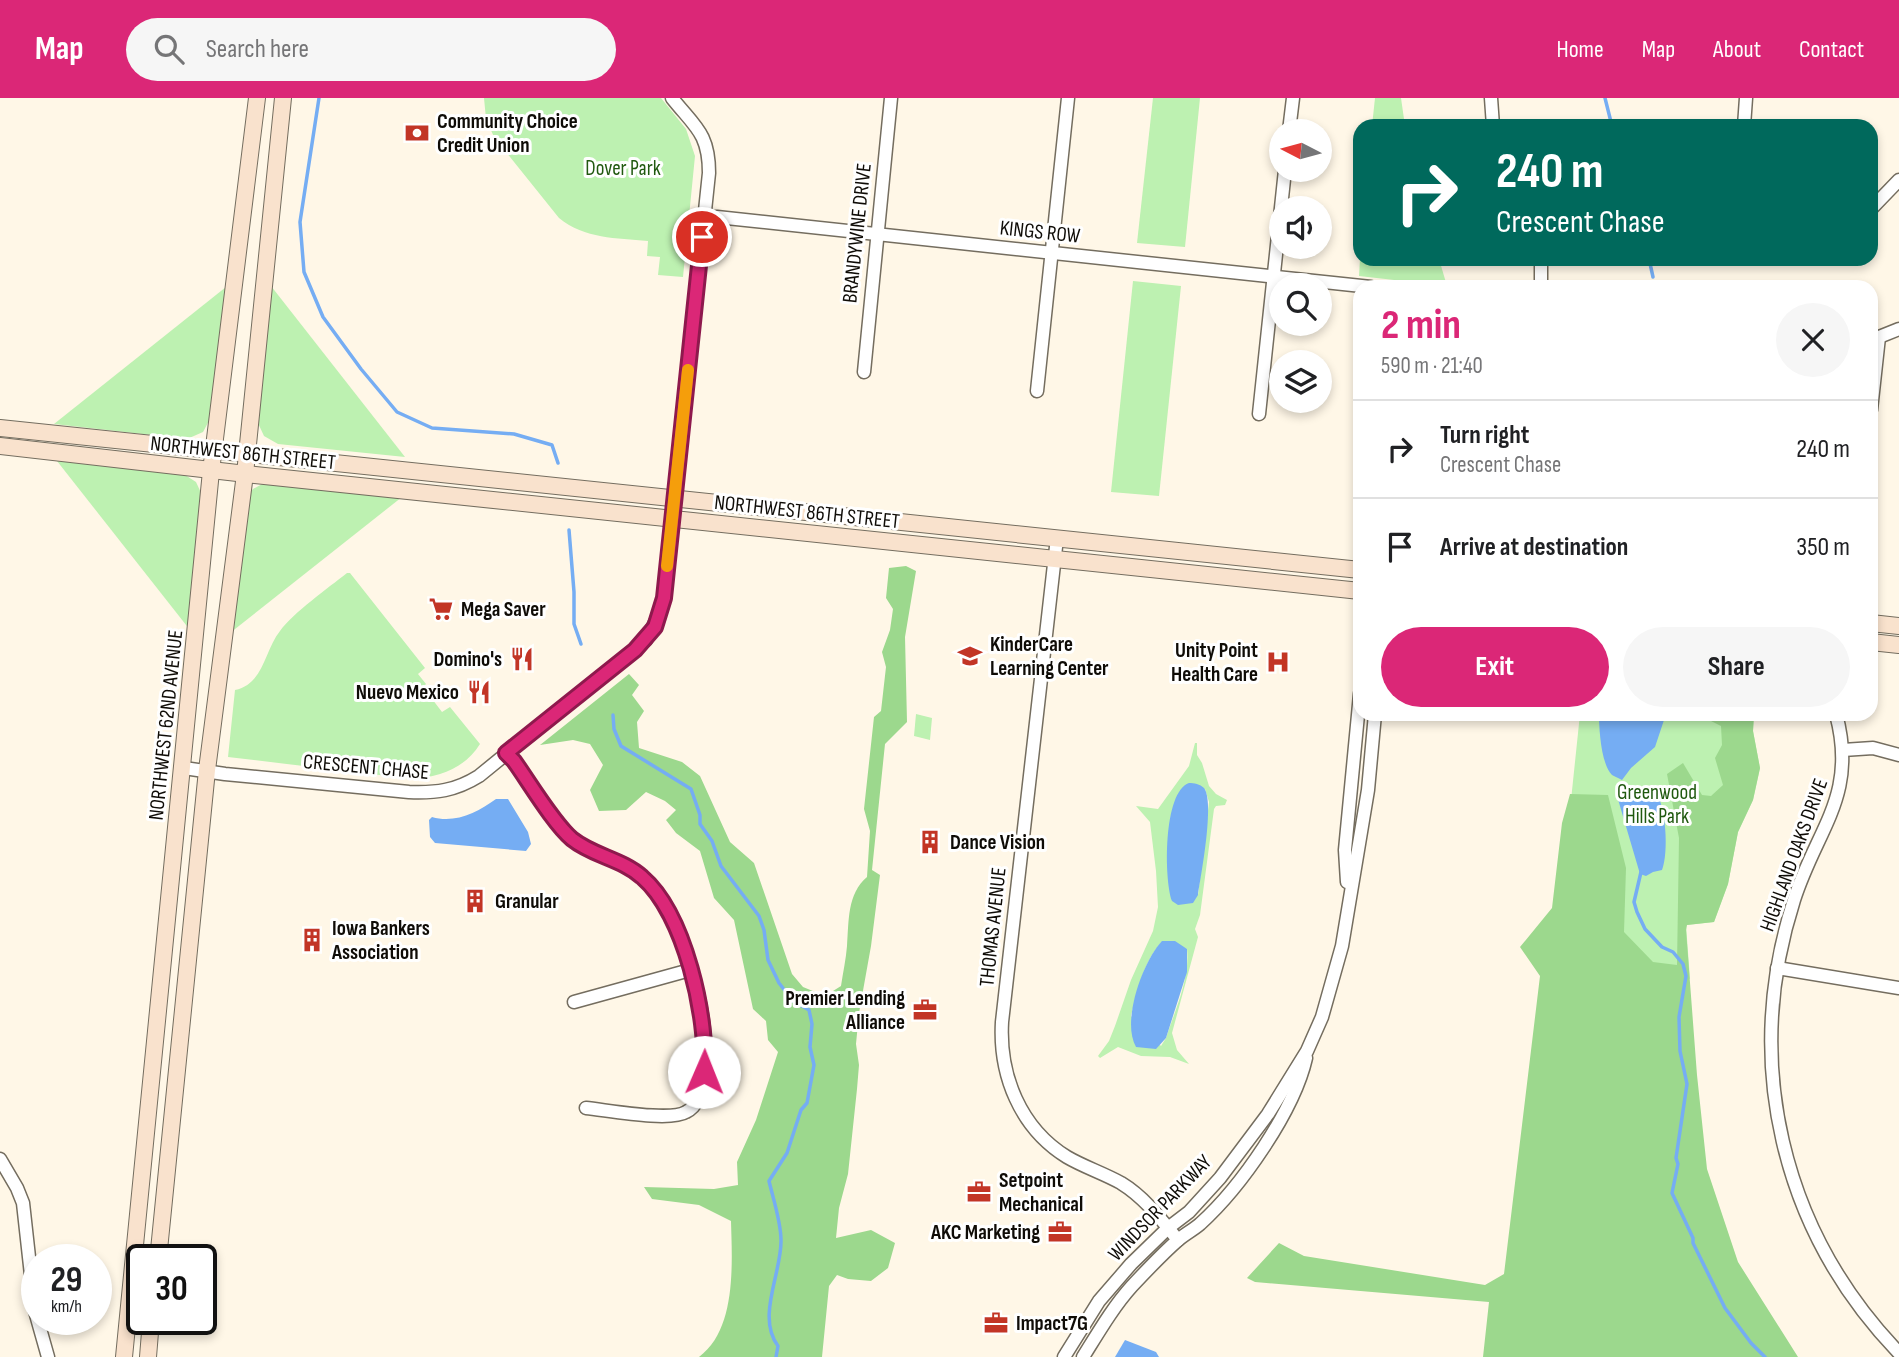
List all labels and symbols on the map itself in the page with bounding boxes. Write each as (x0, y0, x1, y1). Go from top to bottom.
place label: Community Choice Credit Union (437, 109, 578, 158)
bank icon: Community Choice Credit Union (403, 119, 431, 147)
north arrow (1269, 119, 1332, 182)
park label: Dover Park (585, 156, 661, 181)
street label: BRANDYWINE DRIVE (837, 162, 877, 304)
pin (672, 207, 732, 267)
street label: KINGS ROW (999, 215, 1082, 249)
street label: NORTHWEST 86TH STREET (149, 431, 337, 475)
street label: NORTHWEST 86TH STREET (713, 490, 901, 534)
supermarket icon: Mega Saver (427, 595, 455, 623)
place label: Mega Saver (461, 597, 546, 622)
street label: NORTHWEST 62ND AVENUE (144, 629, 188, 821)
place label: KinderCare Learning Center (990, 632, 1109, 681)
place label: Unity Point Health Care (1171, 638, 1258, 687)
school or university icon: KinderCare Learning Center (956, 642, 984, 670)
restaurant icon: Domino's (508, 645, 536, 673)
place label: Domino's (433, 647, 502, 672)
hospital icon: Unity Point Health Care (1264, 648, 1292, 676)
restaurant icon: Nuevo Mexico (465, 678, 493, 706)
place label: Nuevo Mexico (356, 680, 459, 705)
street label: CRESCENT CHASE (302, 749, 430, 785)
street label: HIGHLAND OAKS DRIVE (1755, 775, 1833, 935)
park label: Greenwood Hills Park (1617, 780, 1697, 829)
building icon: Dance Vision (916, 828, 944, 856)
place label: Dance Vision (950, 830, 1045, 855)
street label: THOMAS AVENUE (974, 866, 1012, 988)
building icon: Granular (461, 887, 489, 915)
place label: Granular (495, 889, 559, 914)
place label: Iowa Bankers Association (331, 916, 430, 965)
building icon: Iowa Bankers Association (298, 926, 326, 954)
place label: Premier Lending Alliance (785, 986, 905, 1035)
office icon: Premier Lending Alliance (911, 996, 939, 1024)
position arrow (667, 1035, 741, 1109)
street label: WINDSOR PARKWAY (1103, 1149, 1217, 1266)
place label: Setpoint Mechanical (999, 1168, 1083, 1217)
office icon: Setpoint Mechanical (965, 1178, 993, 1206)
office icon: AKC Marketing (1046, 1218, 1074, 1246)
place label: AKC Marketing (930, 1220, 1040, 1245)
speed limit sign: 30 (126, 1244, 217, 1335)
office icon: Impact7G (982, 1309, 1010, 1337)
place label: Impact7G (1016, 1311, 1088, 1336)

